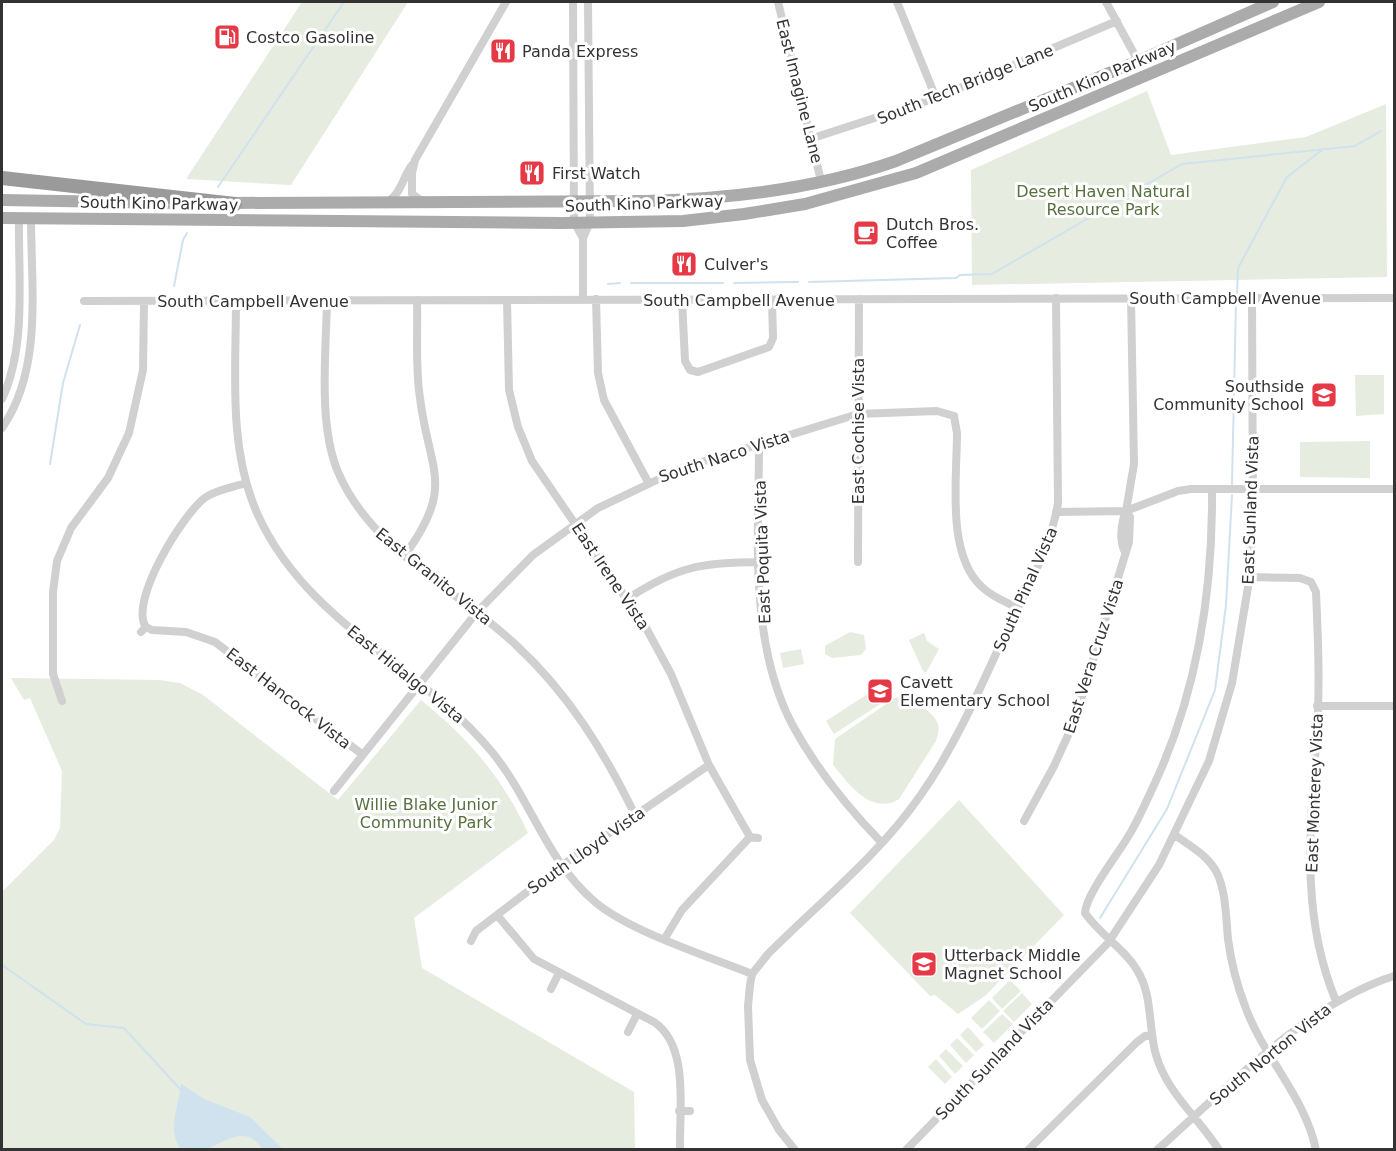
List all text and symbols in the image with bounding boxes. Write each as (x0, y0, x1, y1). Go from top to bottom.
street label: East Imagine Lane (772, 17, 827, 165)
fuel station icon: Costco Gasoline (212, 22, 242, 52)
place label: Costco Gasoline (246, 28, 374, 47)
restaurant icon: Panda Express (488, 36, 518, 66)
street label: South Kino Parkway (1026, 37, 1179, 116)
street label: South Tech Bridge Lane (874, 40, 1056, 129)
place label: Panda Express (522, 42, 638, 61)
restaurant icon: First Watch (517, 158, 547, 188)
place label: First Watch (552, 164, 641, 183)
park label: Desert Haven Natural Resource Park (1016, 182, 1190, 219)
street label: South Kino Parkway (564, 191, 724, 216)
street label: South Kino Parkway (80, 193, 238, 214)
place label: Dutch Bros. Coffee (886, 215, 979, 252)
cafe icon: Dutch Bros. Coffee (851, 218, 881, 248)
restaurant icon: Culver's (669, 249, 699, 279)
place label: Culver's (704, 255, 768, 274)
street label: South Campbell Avenue (1129, 289, 1321, 308)
street label: South Campbell Avenue (643, 291, 835, 310)
street label: South Campbell Avenue (157, 292, 349, 311)
street label: East Cochise Vista (849, 358, 868, 504)
place label: Southside Community School (1153, 377, 1304, 414)
school or university icon: Southside Community School (1309, 380, 1339, 410)
street label: South Naco Vista (656, 426, 792, 487)
street label: East Sunland Vista (1238, 435, 1263, 585)
street label: East Poquita Vista (750, 480, 775, 624)
street label: East Irene Vista (568, 519, 653, 633)
street label: East Granito Vista (372, 524, 495, 629)
street label: South Pinal Vista (989, 524, 1061, 654)
street label: East Vera Cruz Vista (1059, 576, 1127, 736)
street label: East Hidalgo Vista (343, 621, 468, 727)
street label: East Hancock Vista (223, 644, 355, 753)
place label: Cavett Elementary School (900, 673, 1050, 710)
school or university icon: Cavett Elementary School (865, 676, 895, 706)
street label: East Monterey Vista (1302, 713, 1327, 873)
park label: Willie Blake Junior Community Park (355, 795, 498, 832)
street label: South Lloyd Vista (524, 803, 649, 898)
place label: Utterback Middle Magnet School (944, 946, 1081, 983)
school or university icon: Utterback Middle Magnet School (909, 949, 939, 979)
street label: South Sunland Vista (932, 995, 1057, 1124)
street label: South Norton Vista (1206, 1000, 1335, 1109)

